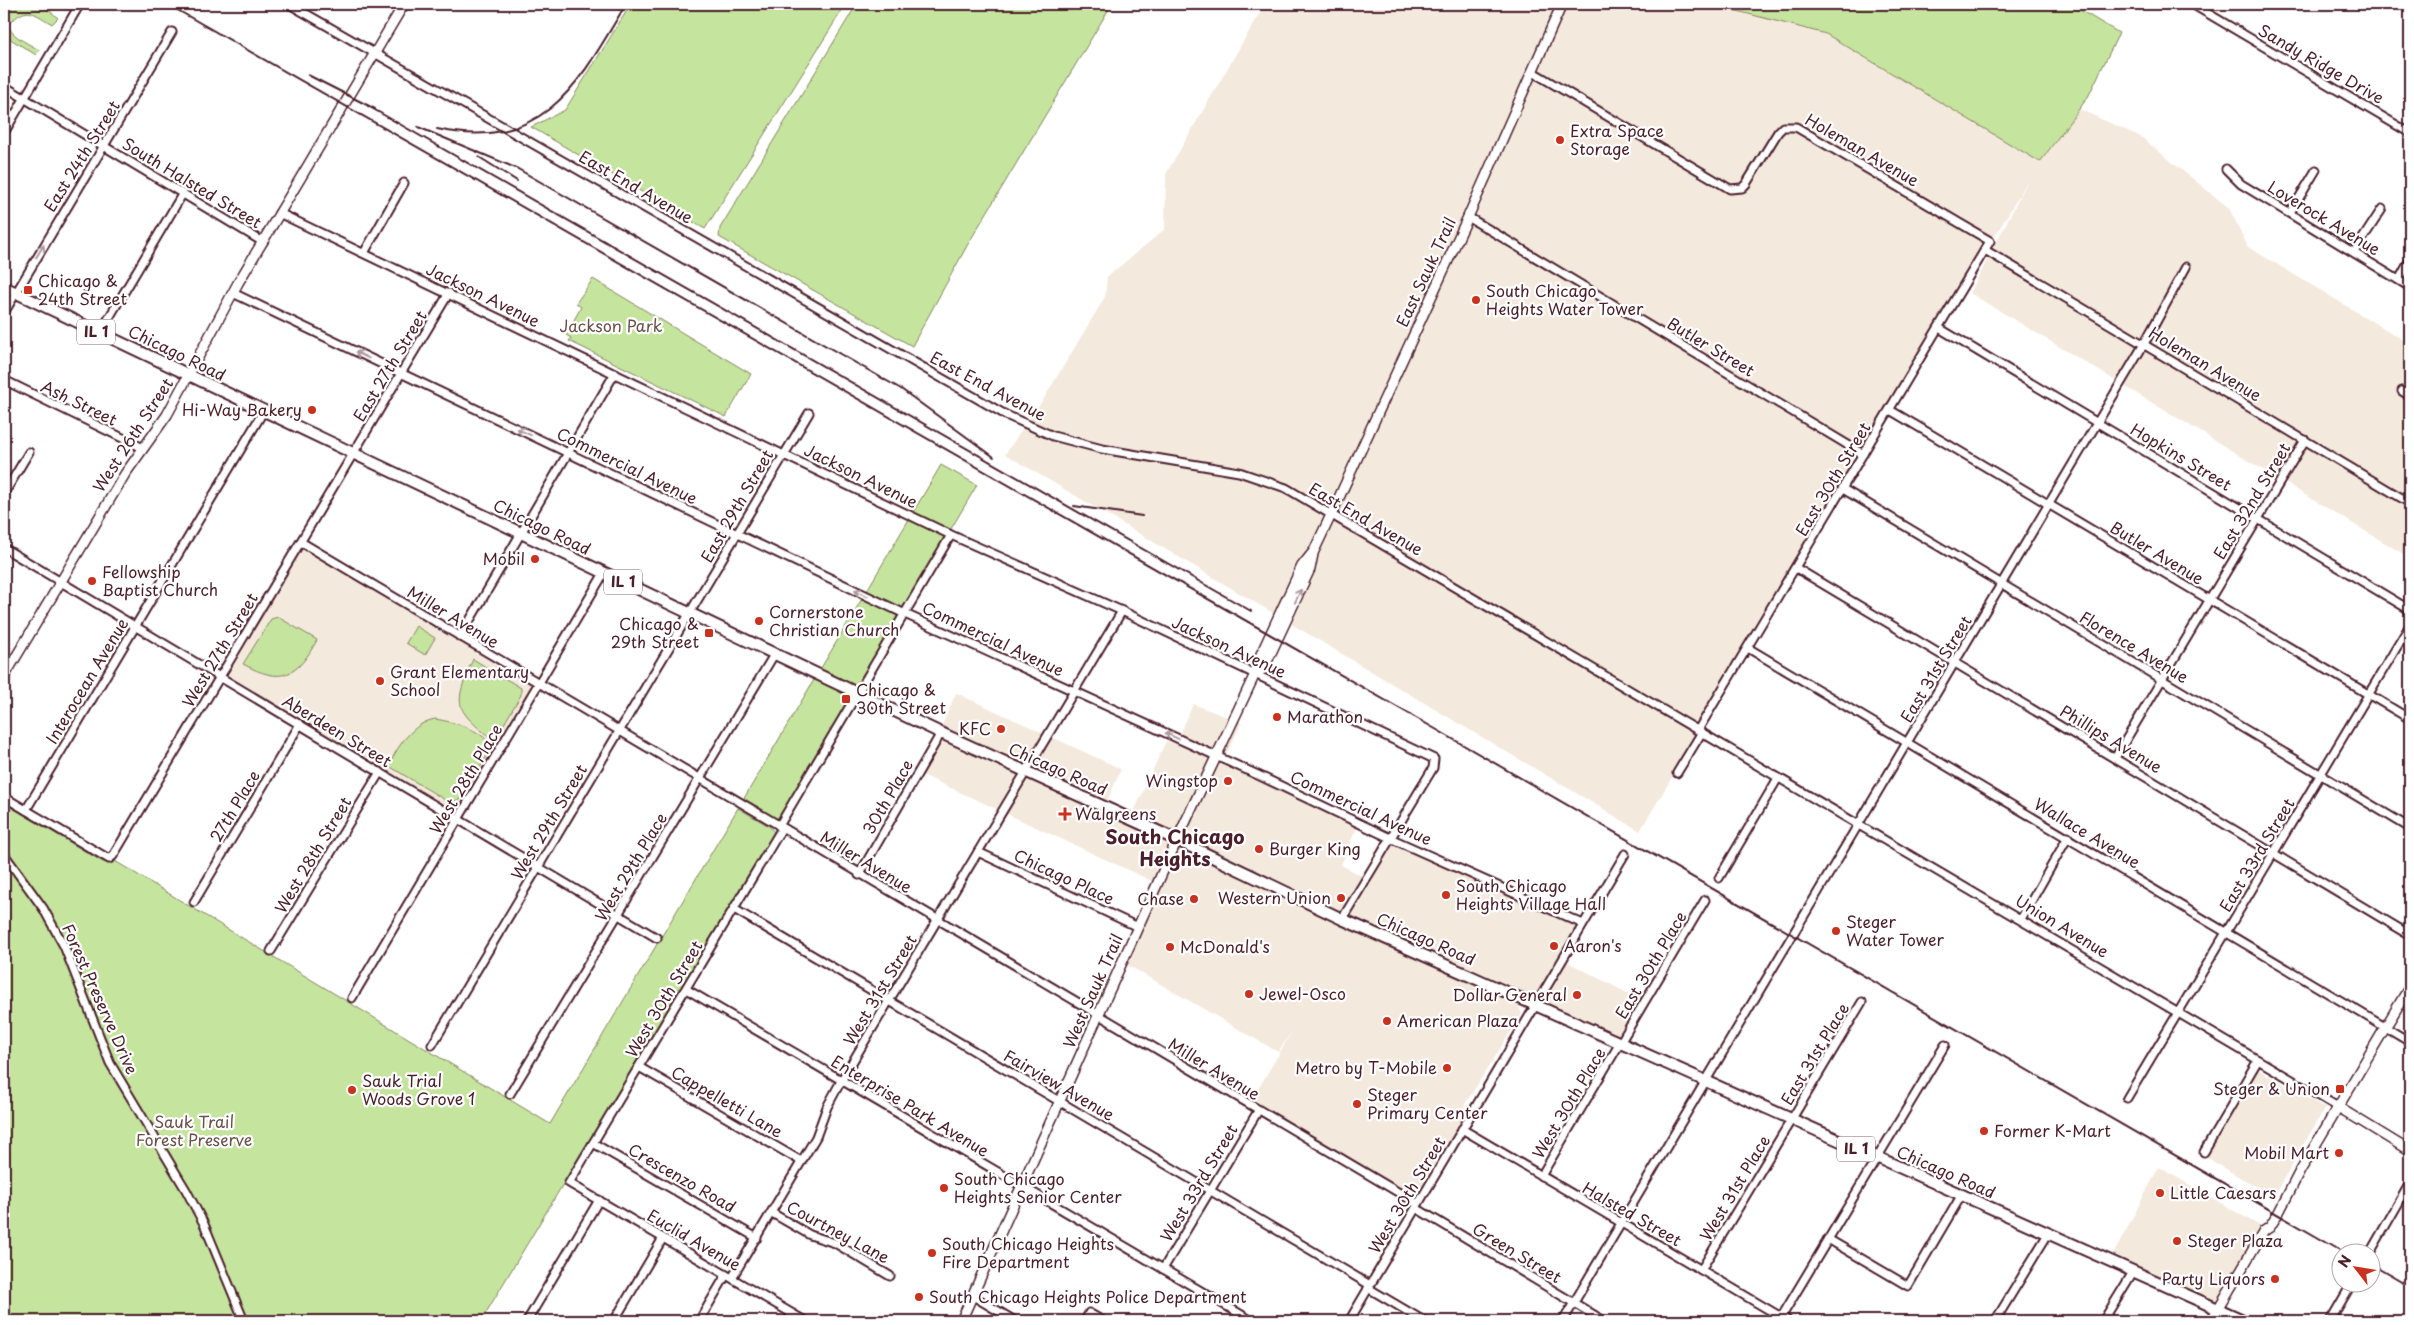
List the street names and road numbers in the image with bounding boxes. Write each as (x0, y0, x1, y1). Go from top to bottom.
street label: Sandy Ridge Drive (2254, 17, 2389, 109)
street label: East 24th Street (37, 95, 125, 216)
street label: Holeman Avenue (1801, 107, 1924, 192)
street label: South Halsted Street (118, 131, 267, 233)
street label: East End Avenue (575, 144, 698, 229)
street label: Loverock Avenue (2264, 174, 2386, 260)
street label: East Sauk Trail (1389, 213, 1461, 330)
street label: Jackson Avenue (423, 256, 544, 332)
street label: East 27th Street (346, 305, 432, 426)
street label: Butler Street (1663, 311, 1760, 382)
street label: Chicago Road (125, 318, 230, 386)
road number: IL 1 (77, 320, 115, 344)
street label: Holeman Avenue (2145, 320, 2267, 406)
street label: East End Avenue (926, 344, 1051, 426)
street label: West 26th Street (86, 372, 178, 496)
street label: Ash Street (37, 373, 122, 431)
street label: Hopkins Street (2126, 416, 2237, 496)
street label: East 30th Street (1789, 417, 1876, 540)
street label: Commercial Avenue (553, 421, 702, 510)
street label: Jackson Avenue (801, 437, 922, 513)
street label: East 32nd Street (2207, 437, 2296, 563)
street label: East 29th Street (694, 444, 778, 566)
street label: East End Avenue (1305, 476, 1428, 561)
street label: Chicago Road (490, 492, 595, 560)
street label: Butler Avenue (2106, 515, 2209, 590)
road number: IL 1 (604, 570, 642, 594)
street label: Miller Avenue (403, 579, 504, 653)
street label: West 27th Street (175, 587, 263, 711)
street label: Commercial Avenue (919, 595, 1068, 681)
street label: Florence Avenue (2076, 604, 2194, 688)
street label: Jackson Avenue (1168, 609, 1291, 683)
street label: East 31st Street (1894, 610, 1977, 727)
street label: Interocean Avenue (39, 613, 133, 748)
street label: Aberdeen Street (278, 688, 397, 773)
street label: Phillips Avenue (2056, 698, 2167, 778)
street label: West 28th Place (423, 719, 507, 838)
street label: Chicago Road (1005, 736, 1112, 801)
street label: 30th Place (856, 755, 918, 838)
street label: West 29th Street (504, 759, 592, 884)
street label: Commercial Avenue (1287, 764, 1436, 850)
street label: 27th Place (203, 765, 265, 846)
street label: West 28th Street (268, 791, 357, 917)
street label: Wallace Avenue (2030, 791, 2145, 873)
street label: East 33rd Street (2213, 793, 2300, 916)
street label: West 29th Place (588, 808, 672, 925)
street label: Miller Avenue (816, 824, 917, 898)
street label: Chicago Place (1010, 842, 1118, 910)
street label: Union Avenue (2011, 888, 2114, 963)
street label: Chicago Road (1373, 906, 1480, 971)
street label: East 30th Place (1609, 906, 1692, 1023)
street label: Forest Preserve Drive (57, 919, 145, 1078)
street label: West 31st Street (837, 930, 922, 1049)
street label: West Sauk Trail (1056, 930, 1128, 1052)
street label: West 30th Street (619, 935, 708, 1062)
street label: East 31st Place (1774, 998, 1854, 1109)
street label: Miller Avenue (1164, 1031, 1265, 1105)
street label: West 30th Place (1526, 1042, 1611, 1163)
street label: Fairview Avenue (1000, 1043, 1120, 1126)
street label: Enterprise Park Avenue (827, 1048, 994, 1162)
street label: Cappelletti Lane (667, 1059, 788, 1143)
street label: West 33rd Street (1154, 1119, 1243, 1246)
street label: West 31st Place (1693, 1130, 1775, 1245)
street label: West 30th Street (1362, 1131, 1451, 1258)
road number: IL 1 (1837, 1136, 1875, 1162)
street label: Crescenzo Road (624, 1137, 741, 1218)
street label: Chicago Road (1893, 1139, 2000, 1204)
street label: Halsted Street (1579, 1175, 1686, 1251)
street label: Courtney Lane (783, 1194, 894, 1268)
street label: Euclid Avenue (643, 1203, 746, 1276)
street label: Green Street (1468, 1216, 1567, 1289)

